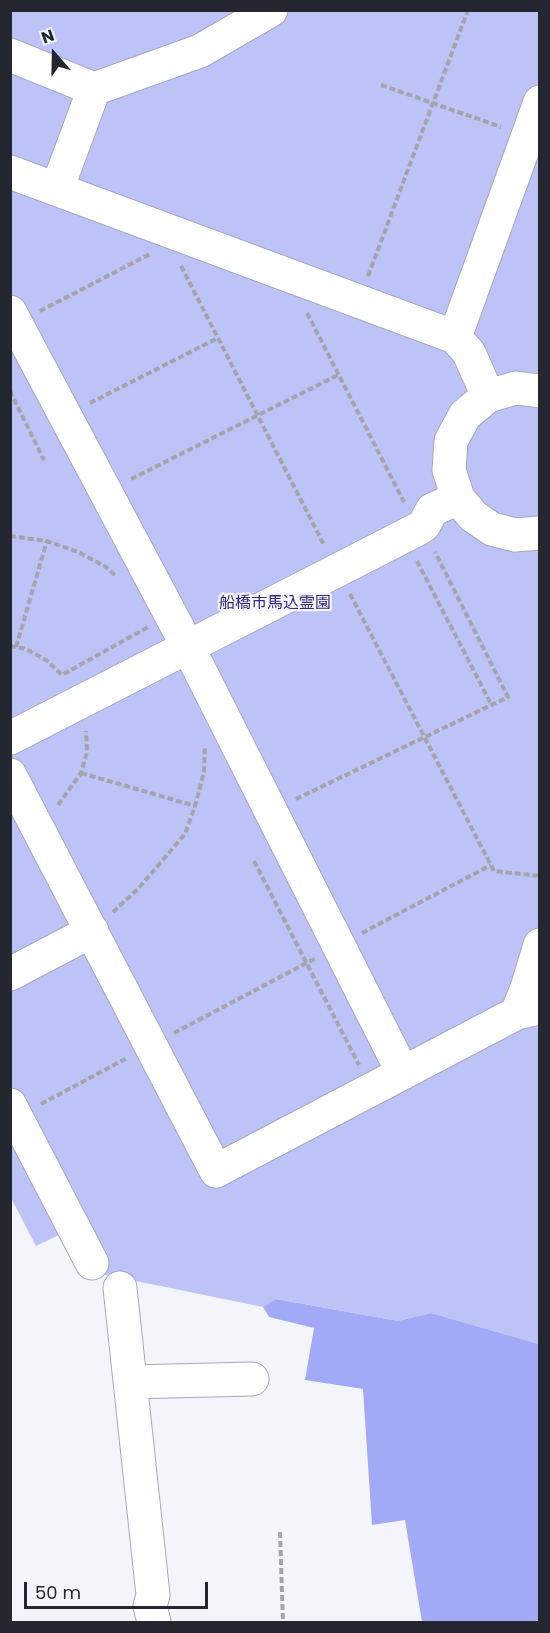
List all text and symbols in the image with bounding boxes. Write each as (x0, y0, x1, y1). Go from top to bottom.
north arrow (24, 24, 84, 84)
text: N (38, 24, 57, 49)
park label: 船橋市馬込霊園 (219, 594, 331, 614)
scale bar (27, 1570, 212, 1608)
text: 50 m (35, 1580, 81, 1605)

